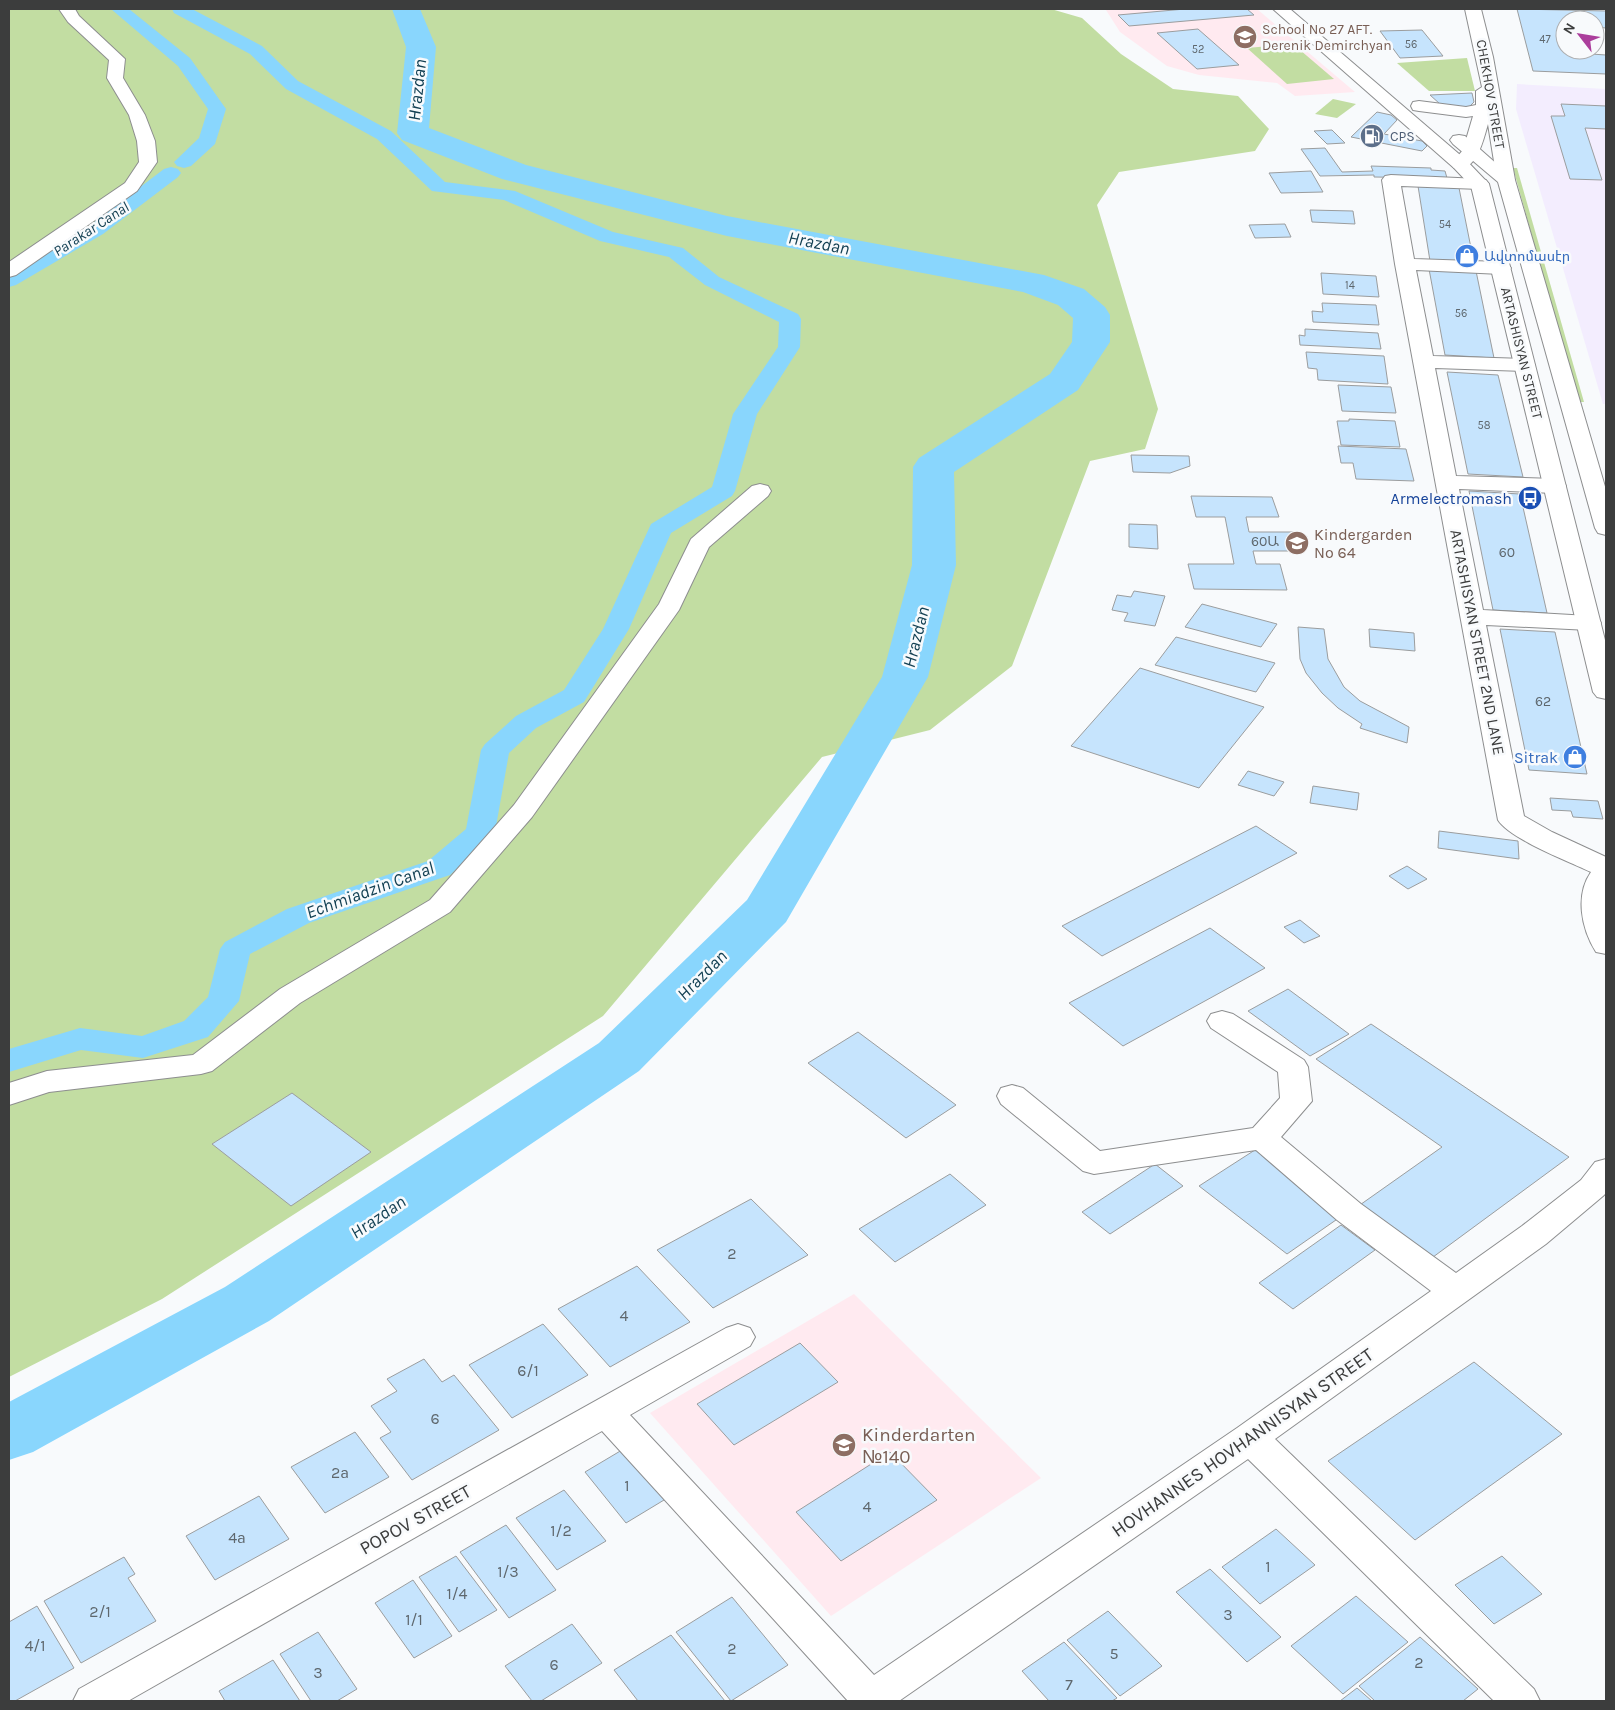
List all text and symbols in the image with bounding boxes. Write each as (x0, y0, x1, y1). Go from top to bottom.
north arrow (1555, 10, 1605, 60)
text: N (1559, 20, 1579, 37)
place label: School No 27 AFT. Derenik Demirchyan (1262, 21, 1392, 54)
school or university icon: School No 27 AFT. Derenik Demirchyan (1232, 24, 1258, 50)
house number: 47 (1539, 33, 1551, 46)
house number: 56 (1405, 38, 1417, 51)
street label: CHEKHOV STREET (1473, 38, 1508, 150)
house number: 52 (1192, 43, 1204, 56)
water label: Hrazdan (403, 58, 431, 122)
fuel station icon: CPS (1359, 123, 1385, 149)
place label: CPS (1390, 128, 1415, 145)
water label: Parakar Canal (50, 198, 132, 260)
house number: 54 (1439, 218, 1451, 231)
water label: Hrazdan (786, 226, 852, 260)
shop icon: Ավտոմասէր (1454, 243, 1480, 269)
place label: Ավտոմասէր (1484, 248, 1570, 265)
house number: 14 (1345, 279, 1355, 292)
street label: ARTASHISYAN STREET (1497, 285, 1546, 421)
house number: 56 (1455, 307, 1467, 320)
house number: 58 (1478, 419, 1491, 432)
bus stop icon: Armelectromash (1517, 485, 1543, 511)
place label: Armelectromash (1391, 489, 1512, 508)
place label: Kindergarden No 64 (1314, 525, 1412, 562)
street label: ARTASHISYAN STREET 2ND LANE (1446, 528, 1509, 757)
school or university icon: Kindergarden No 64 (1284, 530, 1310, 556)
house number: 60Ա (1251, 533, 1279, 550)
house number: 60 (1499, 544, 1515, 561)
water label: Hrazdan (898, 604, 934, 670)
house number: 62 (1535, 693, 1551, 710)
shop icon: Sitrak (1562, 744, 1588, 770)
place label: Sitrak (1514, 748, 1558, 767)
water label: Echmiadzin Canal (303, 857, 437, 923)
water label: Hrazdan (672, 945, 732, 1005)
water label: Hrazdan (346, 1190, 410, 1244)
house number: 2 (727, 1244, 737, 1263)
house number: 4 (620, 1306, 629, 1325)
street label: HOVHANNES HOVHANNISYAN STREET (1108, 1343, 1378, 1542)
house number: 6/1 (517, 1361, 539, 1380)
house number: 6 (430, 1409, 440, 1428)
place label: Kinderdarten №140 (862, 1424, 976, 1468)
school or university icon: Kinderdarten №140 (831, 1432, 857, 1458)
house number: 2a (331, 1463, 349, 1482)
house number: 1 (624, 1476, 630, 1495)
street label: POPOV STREET (356, 1480, 476, 1560)
house number: 4 (863, 1497, 872, 1516)
house number: 1/2 (550, 1521, 572, 1540)
house number: 4a (228, 1528, 246, 1547)
house number: 1 (1265, 1557, 1271, 1576)
house number: 1/3 (497, 1562, 519, 1581)
house number: 1/4 (446, 1584, 468, 1603)
house number: 2/1 (89, 1602, 111, 1621)
house number: 3 (1223, 1605, 1233, 1624)
house number: 1/1 (405, 1610, 423, 1629)
house number: 4/1 (24, 1636, 46, 1655)
house number: 2 (727, 1639, 737, 1658)
house number: 5 (1109, 1644, 1119, 1663)
house number: 2 (1414, 1653, 1424, 1672)
house number: 6 (549, 1655, 559, 1674)
house number: 3 (313, 1663, 323, 1682)
house number: 7 (1065, 1675, 1073, 1694)

